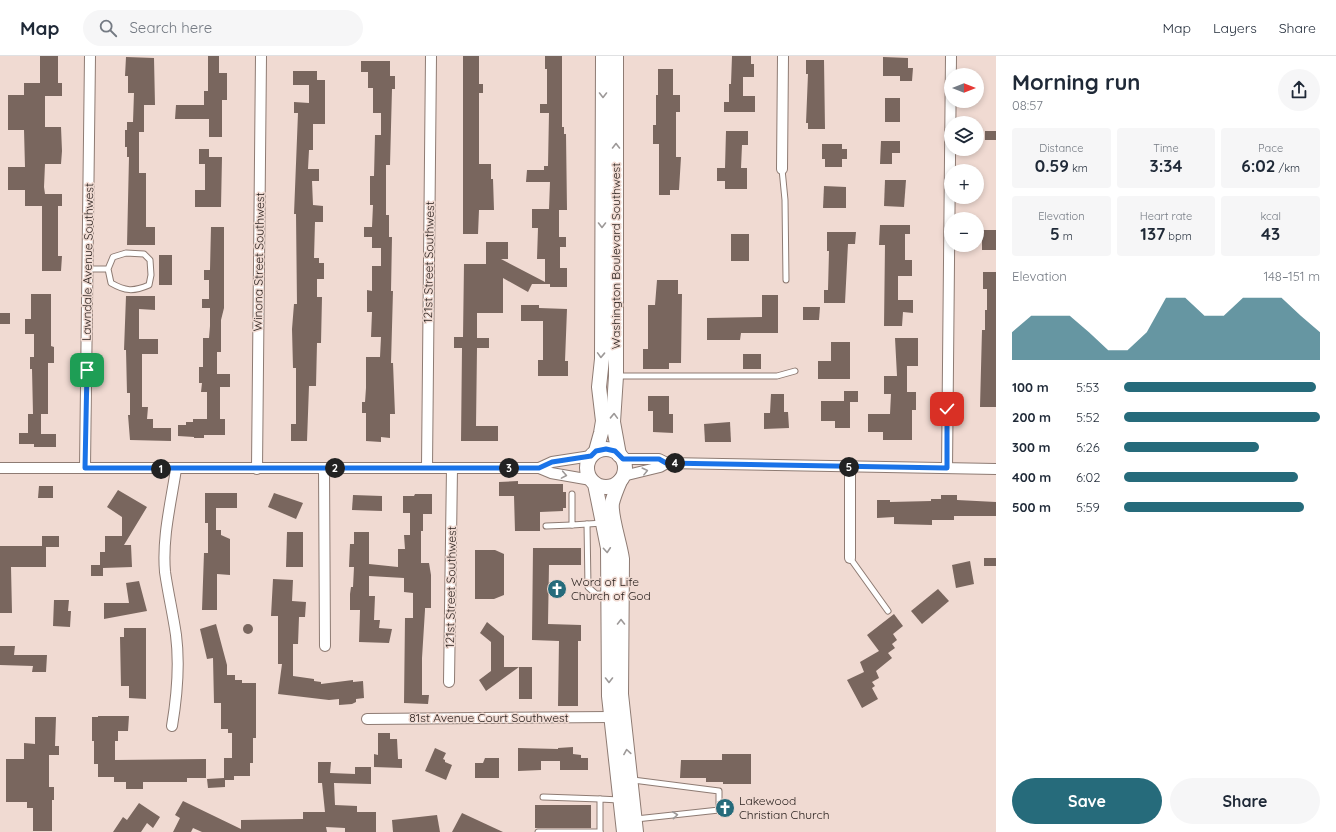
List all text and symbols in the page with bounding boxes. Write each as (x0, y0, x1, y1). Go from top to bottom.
search box (83, 10, 363, 46)
text: Map (20, 16, 59, 40)
icon: search (97, 17, 119, 39)
text: Search here (129, 18, 212, 37)
text: Map (1162, 19, 1191, 37)
text: Layers (1213, 19, 1257, 37)
text: Share (1279, 19, 1316, 37)
north arrow (944, 68, 984, 108)
map controls (944, 68, 984, 252)
text: Morning run (1012, 68, 1140, 96)
button: share (1278, 69, 1320, 111)
one-way arrow (599, 92, 607, 98)
text: 08:57 (1012, 97, 1043, 113)
button: layers (944, 116, 984, 156)
text: Distance (1039, 141, 1083, 155)
text: Time (1153, 141, 1179, 155)
text: Pace (1258, 141, 1283, 155)
one-way arrow (612, 143, 620, 149)
text: 0.59 (1035, 155, 1069, 176)
text: 3:34 (1150, 155, 1182, 176)
text: 6:02 (1241, 155, 1275, 176)
text: km (1069, 161, 1088, 175)
text: /km (1275, 161, 1300, 175)
street label: Washington Boulevard Southwest (608, 163, 623, 349)
button: + (944, 164, 984, 204)
street label: Lawndale Avenue Southwest (79, 183, 96, 341)
street label: Winona Street Southwest (250, 192, 267, 332)
street label: 121st Street Southwest (420, 201, 437, 323)
text: Elevation (1038, 209, 1085, 223)
text: Heart rate (1140, 209, 1192, 223)
text: kcal (1260, 209, 1281, 223)
button: − (944, 212, 984, 252)
one-way arrow (598, 222, 606, 228)
text: 5 (1050, 223, 1060, 244)
text: 137 (1140, 223, 1165, 244)
text: 43 (1261, 223, 1280, 244)
text: m (1060, 229, 1073, 243)
text: bpm (1165, 229, 1192, 243)
text: Elevation (1012, 268, 1067, 284)
text: 148–151 m (1263, 268, 1320, 284)
one-way arrow (597, 352, 606, 358)
pin (70, 353, 104, 387)
icon: arrive (76, 359, 98, 381)
text: 100 m (1012, 379, 1049, 395)
text: 5:53 (1076, 379, 1099, 395)
pin (930, 392, 964, 426)
icon: check (936, 398, 958, 420)
text: 200 m (1012, 409, 1051, 425)
text: 5:52 (1076, 409, 1100, 425)
one-way arrow (609, 413, 618, 419)
text: 300 m (1012, 439, 1051, 455)
text: 6:26 (1076, 439, 1100, 455)
pin: 4 (665, 453, 685, 473)
text: 4 (672, 456, 678, 470)
pin: 5 (839, 457, 859, 477)
pin: 2 (325, 458, 345, 478)
pin: 3 (499, 458, 519, 478)
pin: 1 (151, 459, 171, 479)
text: 5 (846, 460, 852, 474)
text: 2 (332, 461, 338, 475)
text: 3 (506, 461, 512, 475)
text: 1 (159, 462, 163, 476)
one-way arrow (641, 467, 648, 476)
text: 400 m (1012, 469, 1051, 485)
text: 6:02 (1076, 469, 1100, 485)
one-way arrow (561, 471, 567, 479)
text: 500 m (1012, 499, 1051, 515)
text: 5:59 (1076, 499, 1100, 515)
street label: 121st Street Southwest (442, 526, 459, 648)
one-way arrow (603, 547, 612, 553)
place label: Word of Life Church of God (571, 574, 651, 603)
church icon: Word of Life Church of God (546, 578, 568, 600)
one-way arrow (617, 619, 625, 625)
one-way arrow (605, 677, 613, 683)
street label: 81st Avenue Court Southwest (409, 710, 569, 725)
one-way arrow (623, 749, 632, 755)
button: Save (1012, 778, 1162, 824)
button: Share (1170, 778, 1320, 824)
place label: Lakewood Christian Church (739, 793, 829, 822)
church icon: Lakewood Christian Church (714, 797, 736, 819)
one-way arrow (672, 810, 678, 819)

